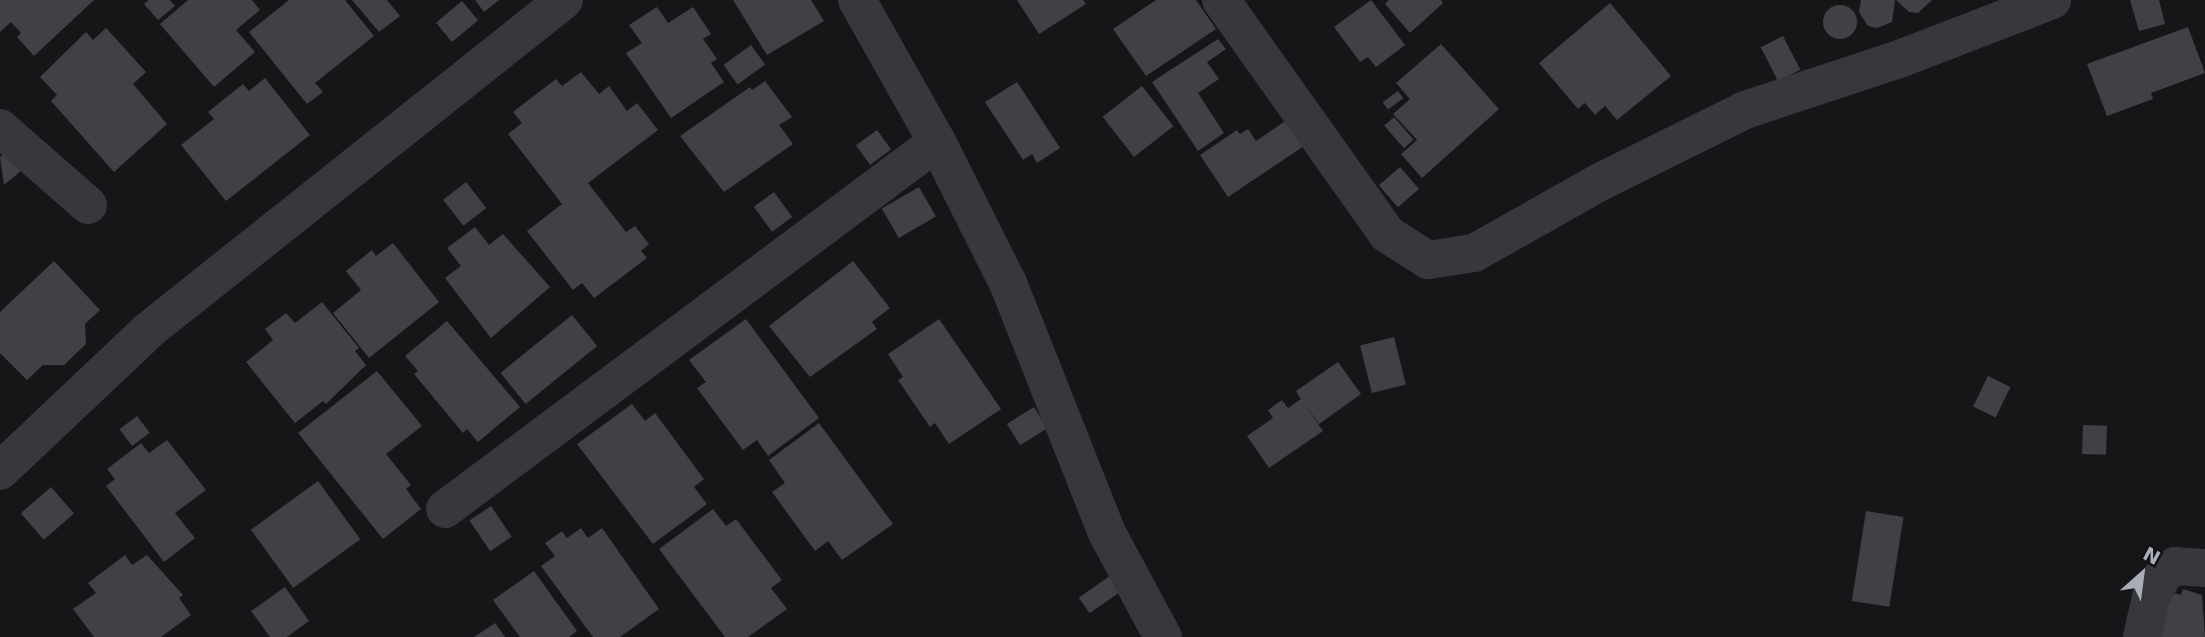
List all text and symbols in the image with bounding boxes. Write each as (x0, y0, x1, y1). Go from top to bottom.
north arrow (2107, 539, 2177, 609)
text: N (2140, 542, 2164, 569)

